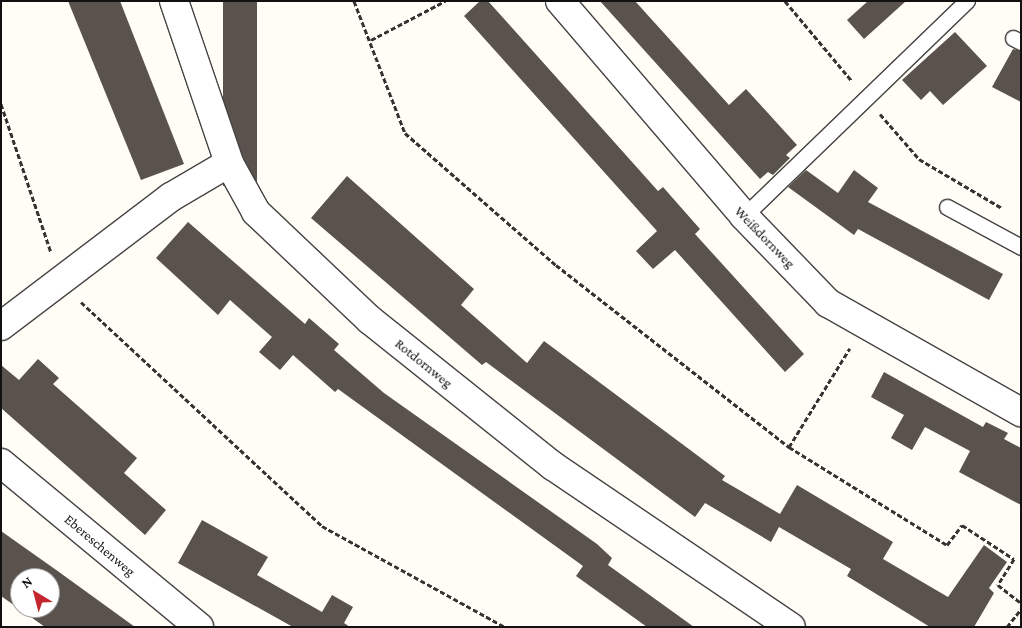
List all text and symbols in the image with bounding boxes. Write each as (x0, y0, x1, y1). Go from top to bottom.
street label: Weißdornweg (731, 202, 799, 272)
street label: Rotdornweg (392, 335, 456, 391)
street label: Ebereschenweg (61, 511, 139, 579)
north arrow (10, 568, 60, 618)
text: N (18, 573, 35, 591)

